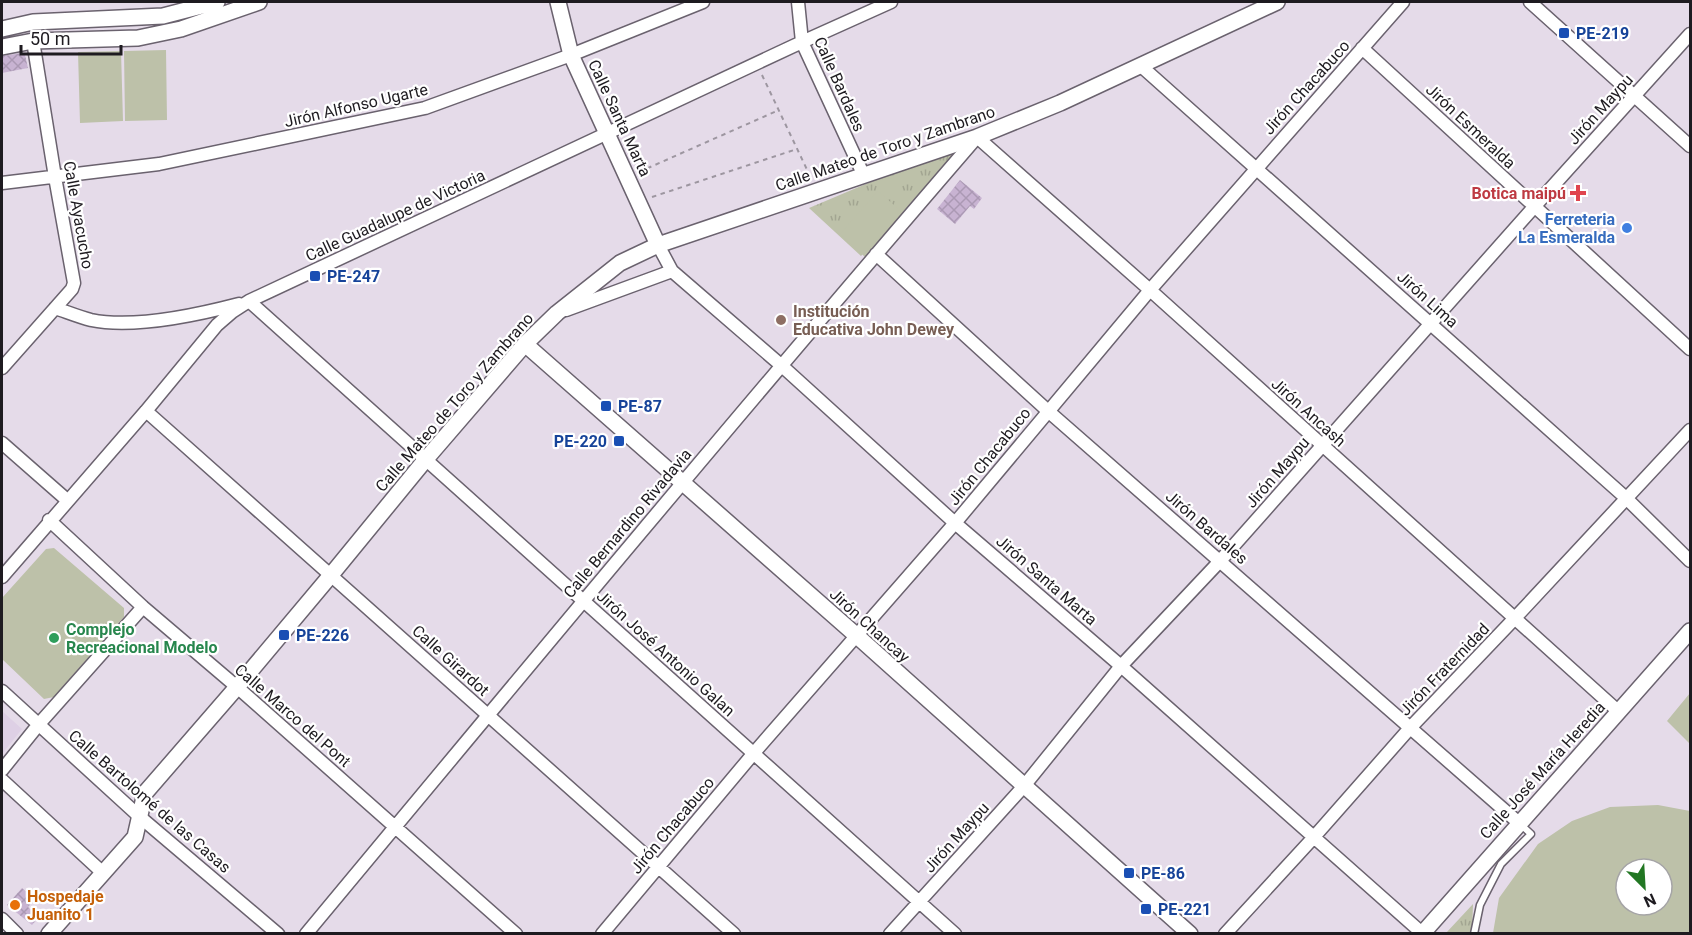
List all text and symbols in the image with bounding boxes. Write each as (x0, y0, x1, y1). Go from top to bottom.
scale bar (21, 18, 122, 56)
place label: PE-219 (1576, 24, 1629, 43)
marker: PE-219 (1557, 26, 1571, 40)
text: 50 m (30, 28, 70, 49)
street label: Calle Bardales (810, 34, 869, 135)
street label: Jirón Chacabuco (1259, 36, 1354, 138)
street label: Calle Santa Marta (584, 57, 655, 180)
street label: Jirón Maypu (1564, 70, 1637, 148)
street label: Jirón Alfonso Ugarte (282, 80, 430, 131)
street label: Jirón Esmeralda (1422, 80, 1519, 173)
street label: Calle Mateo de Toro y Zambrano (773, 102, 997, 195)
street label: Calle Ayacucho (60, 160, 97, 270)
street label: Calle Guadalupe de Victoria (302, 165, 488, 265)
place label: Botica maipú (1472, 184, 1566, 203)
marker: Botica maipú (1571, 186, 1585, 200)
place label: Ferreteria La Esmeralda (1518, 210, 1615, 247)
marker: Ferreteria La Esmeralda (1620, 221, 1634, 235)
place label: PE-247 (327, 267, 380, 286)
street label: Jirón Lima (1393, 267, 1462, 332)
marker: PE-247 (308, 269, 322, 283)
place label: Institución Educativa John Dewey (793, 302, 955, 339)
street label: Calle Mateo de Toro y Zambrano (371, 309, 537, 496)
marker: Institución Educativa John Dewey (774, 313, 788, 327)
street label: Jirón Ancash (1268, 374, 1350, 451)
place label: PE-87 (618, 397, 662, 416)
marker: PE-87 (599, 399, 613, 413)
street label: Jirón Chacabuco (944, 404, 1035, 509)
place label: PE-220 (554, 432, 607, 451)
street label: Jirón Maypu (1241, 433, 1313, 512)
marker: PE-220 (612, 434, 626, 448)
street label: Calle Bernardino Rivadavia (559, 445, 695, 602)
street label: Jirón Bardales (1162, 487, 1251, 568)
street label: Jirón Santa Marta (992, 531, 1101, 629)
street label: Jirón Chancay (826, 584, 914, 667)
street label: Jirón José Antonio Galan (593, 586, 738, 720)
street label: Jirón Fraternidad (1396, 619, 1493, 719)
place label: Complejo Recreacional Modelo (66, 620, 217, 657)
street label: Calle Girardot (408, 621, 493, 700)
place label: PE-226 (296, 626, 349, 645)
marker: PE-226 (277, 628, 291, 642)
marker: Complejo Recreacional Modelo (47, 631, 61, 645)
street label: Calle Marco del Pont (231, 660, 354, 771)
street label: Calle José María Heredia (1476, 698, 1609, 843)
street label: Calle Bartolomé de las Casas (65, 726, 234, 877)
street label: Jirón Chacabuco (626, 773, 718, 877)
street label: Jirón Maypu (920, 798, 993, 876)
north arrow (1614, 857, 1674, 917)
place label: PE-86 (1141, 864, 1185, 883)
marker: PE-86 (1122, 866, 1136, 880)
place label: Hospedaje Juanito 1 (27, 887, 104, 924)
text: N (1641, 889, 1659, 911)
marker: Hospedaje Juanito 1 (8, 898, 22, 912)
place label: PE-221 (1158, 900, 1211, 919)
marker: PE-221 (1139, 902, 1153, 916)

